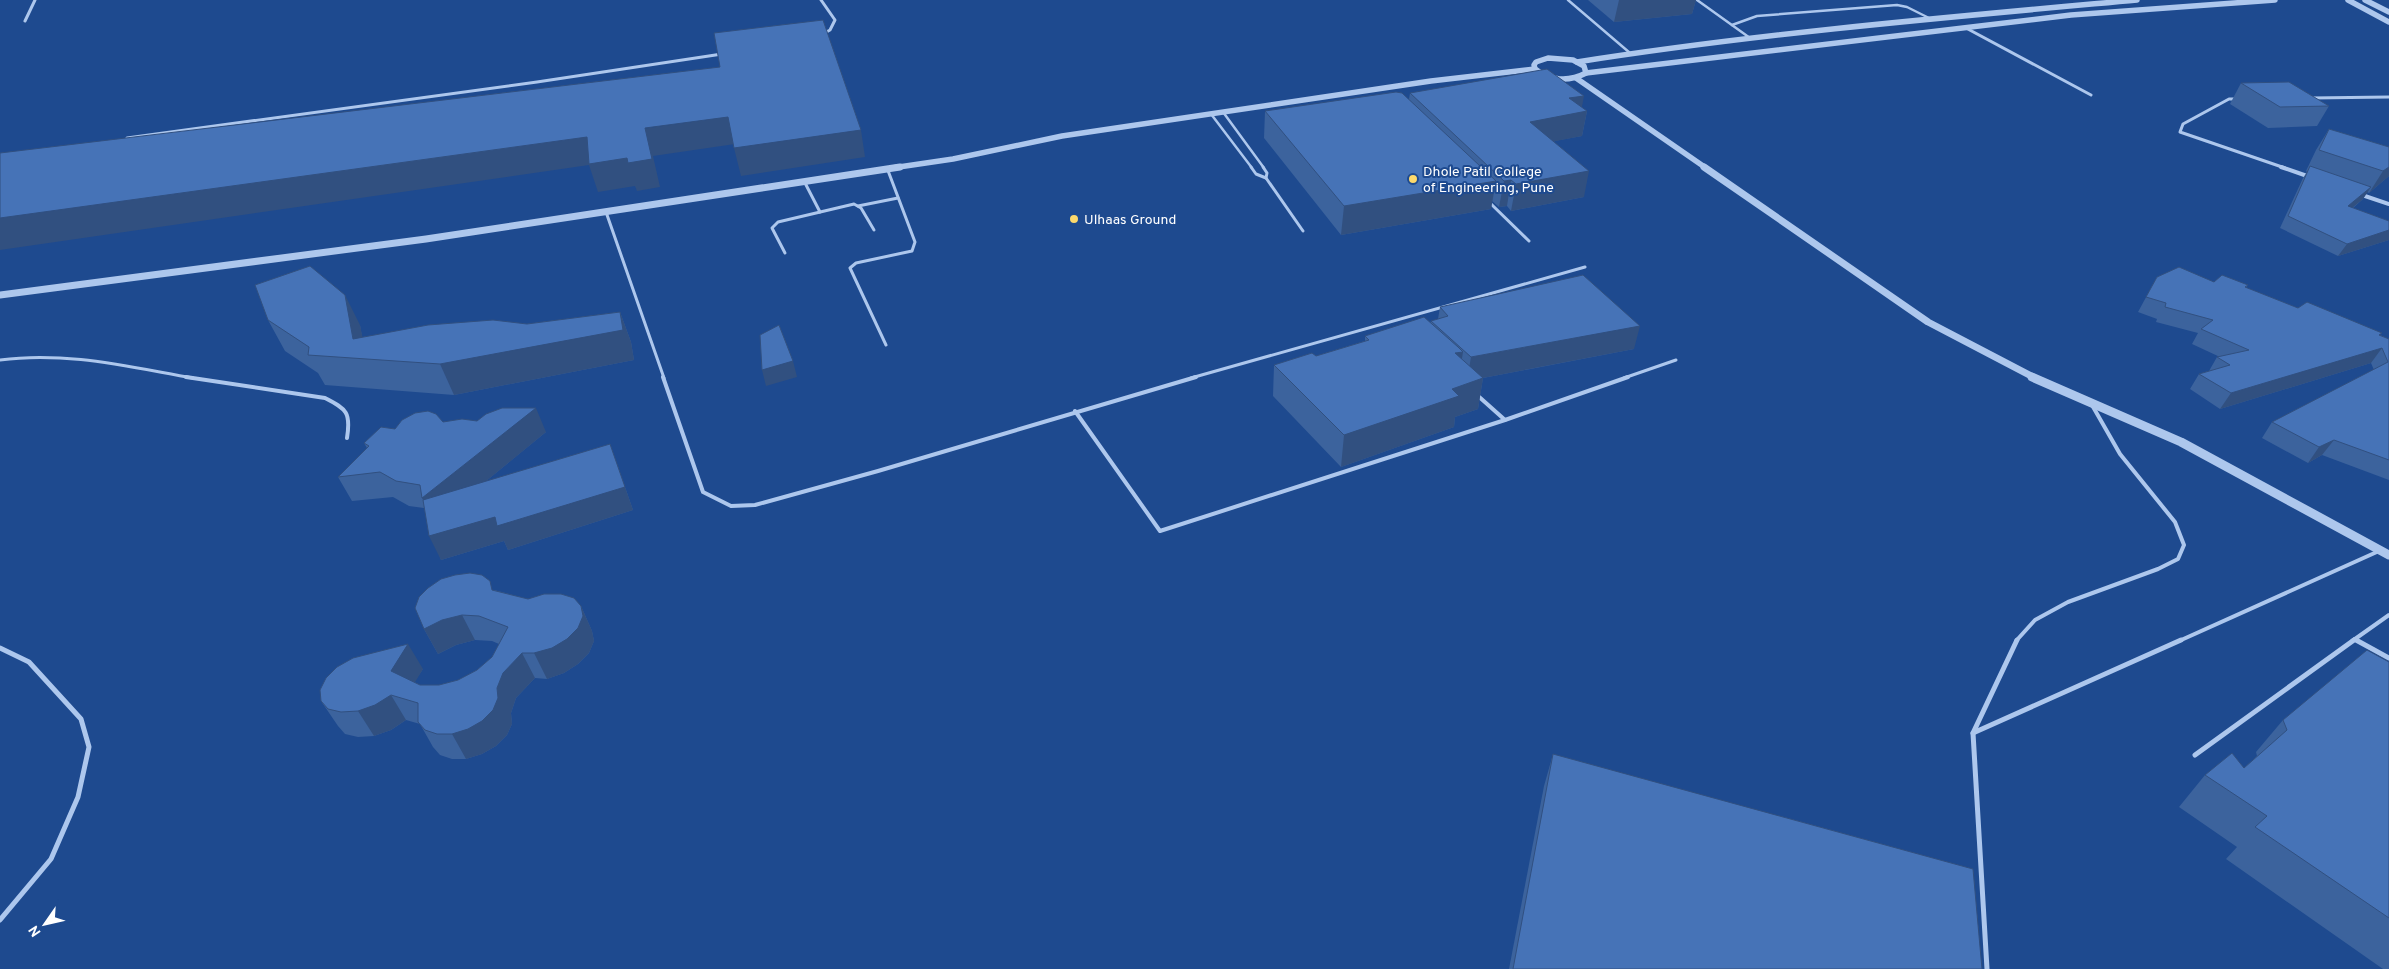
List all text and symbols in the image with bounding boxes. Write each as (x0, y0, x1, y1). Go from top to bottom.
place label: Dhole Patil College of Engineering, Pune (1423, 164, 1554, 197)
marker: Dhole Patil College of Engineering, Pune (1407, 173, 1419, 185)
place label: Ulhaas Ground (1084, 212, 1176, 229)
marker: Ulhaas Ground (1068, 213, 1080, 225)
north arrow (20, 899, 70, 949)
text: N (26, 922, 45, 939)

